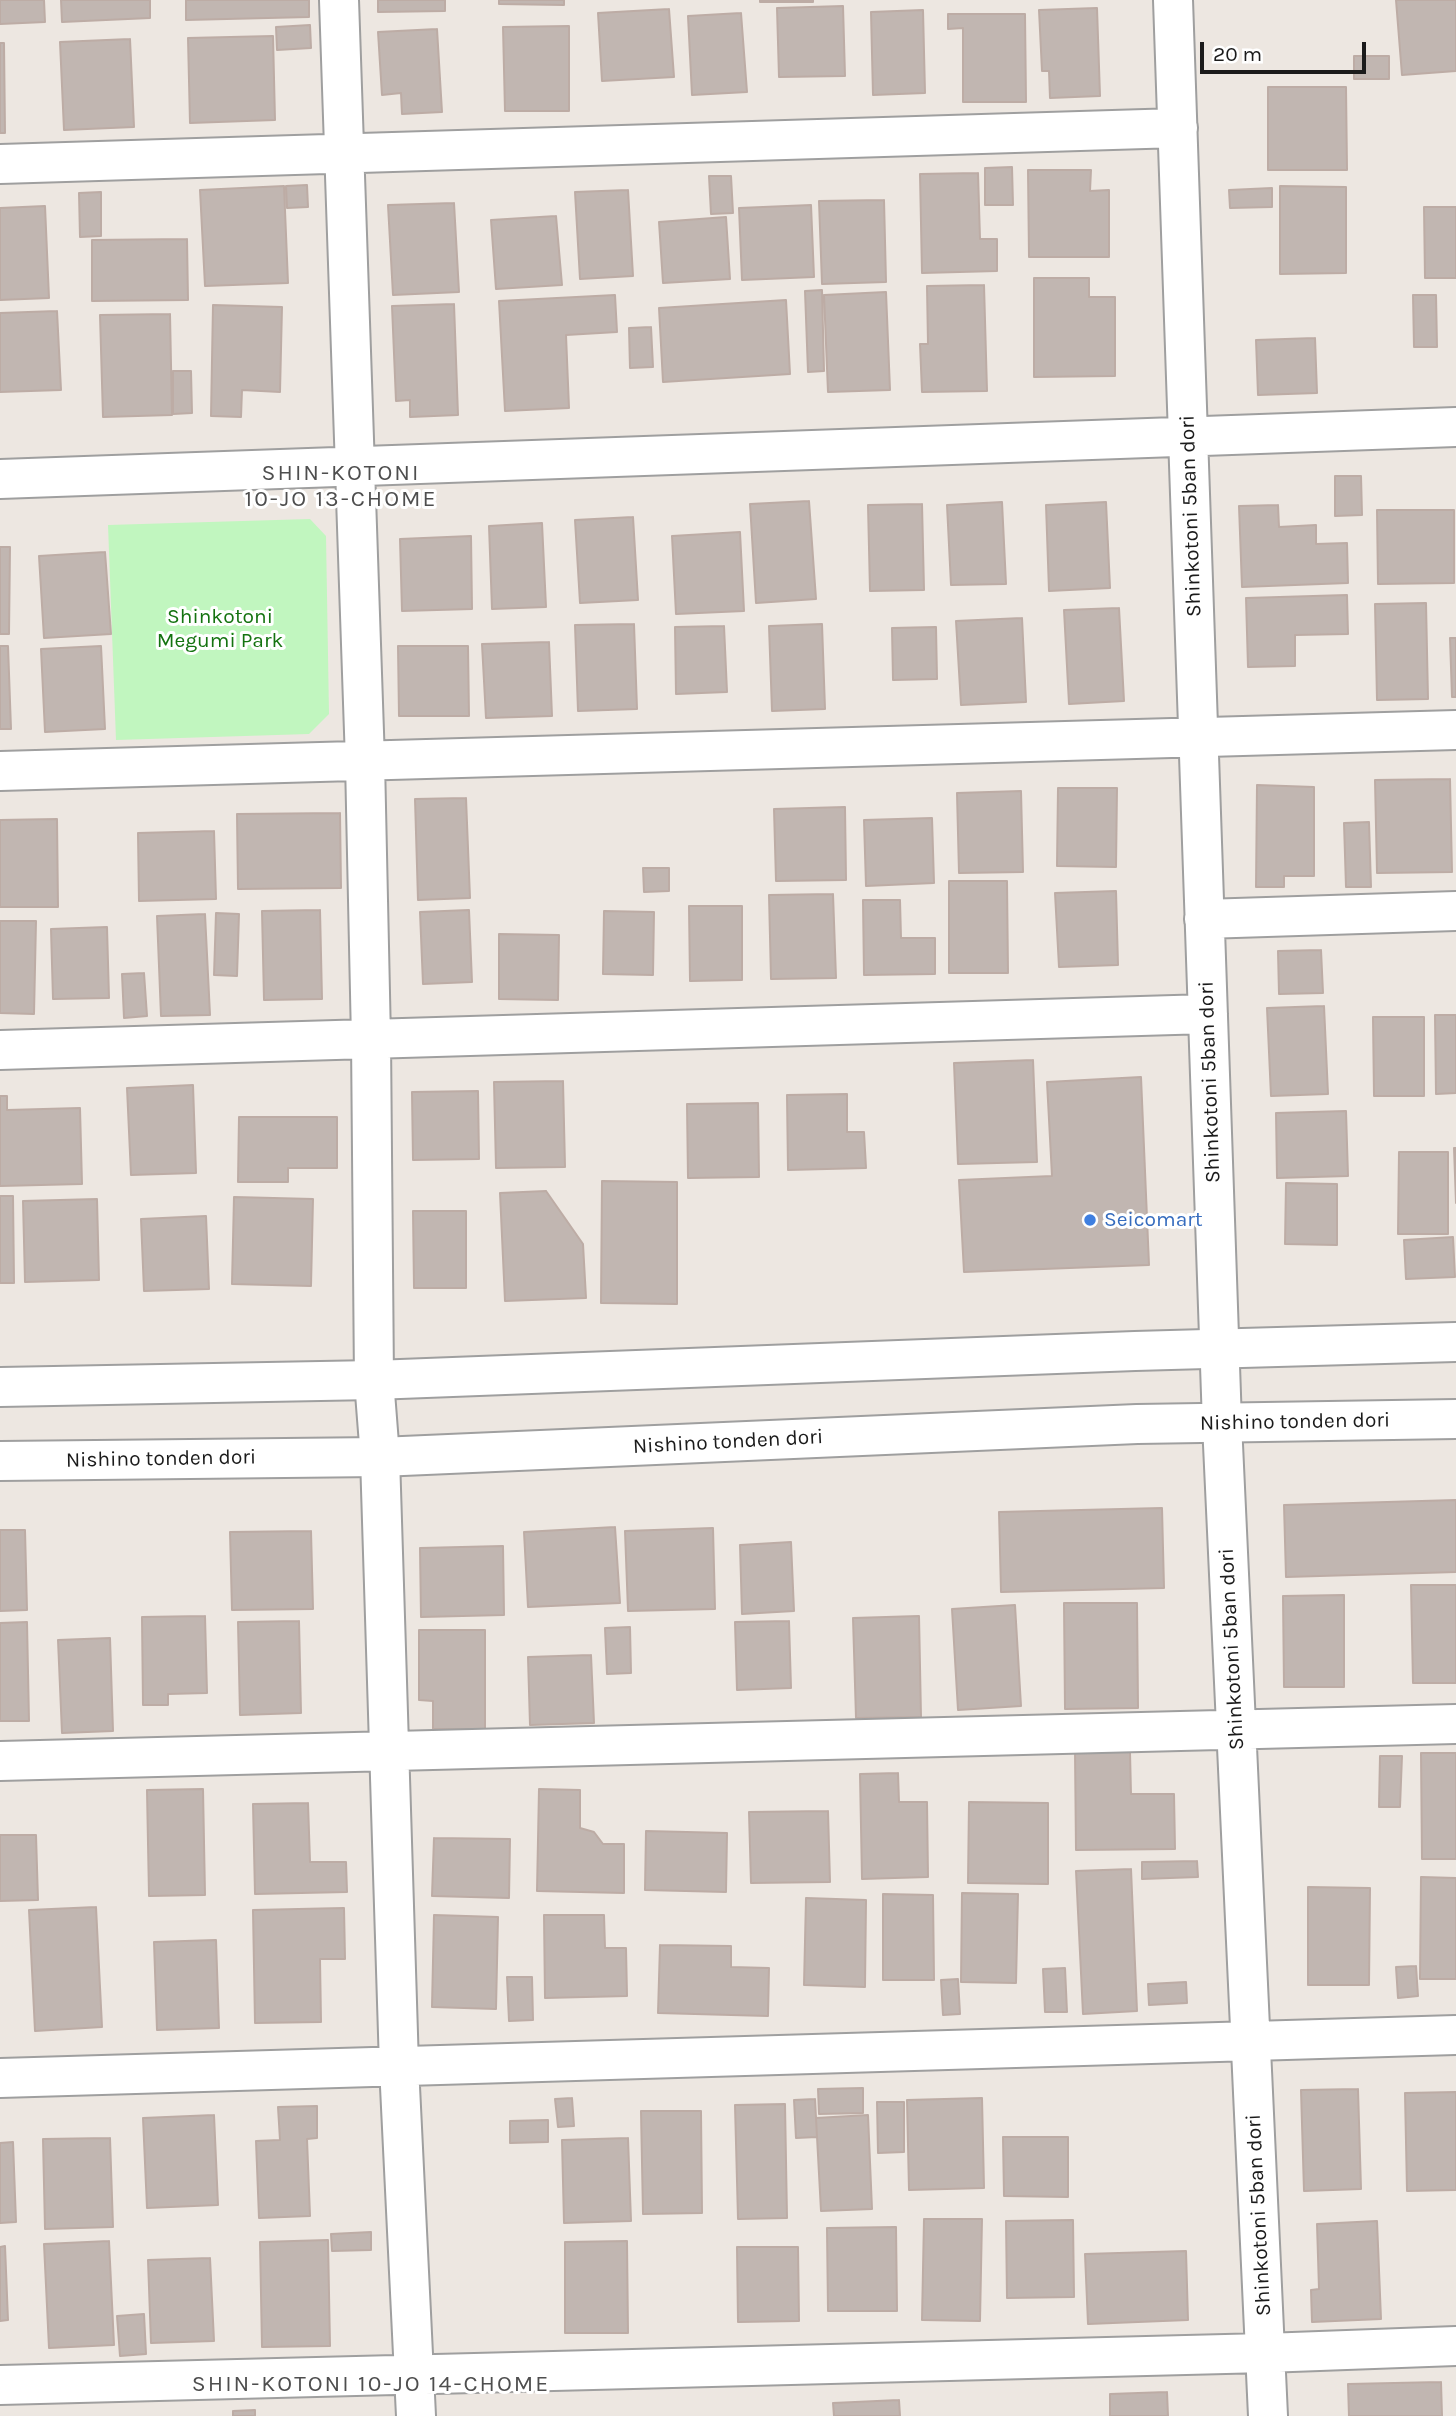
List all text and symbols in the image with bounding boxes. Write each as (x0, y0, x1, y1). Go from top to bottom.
scale bar (1204, 28, 1370, 72)
text: 20 m (1213, 42, 1262, 66)
street label: Shinkotoni 5ban dori (1175, 415, 1207, 617)
district label: SHIN-KOTONI 10-JO 13-CHOME (246, 459, 436, 513)
park label: Shinkotoni Megumi Park (157, 604, 283, 654)
street label: Shinkotoni 5ban dori (1194, 981, 1226, 1183)
place label: Seicomart (1104, 1207, 1203, 1233)
marker: Seicomart (1082, 1212, 1098, 1228)
street label: Nishino tonden dori (1200, 1408, 1390, 1436)
street label: Nishino tonden dori (632, 1424, 824, 1460)
street label: Nishino tonden dori (66, 1445, 256, 1473)
street label: Shinkotoni 5ban dori (1214, 1547, 1250, 1751)
street label: Shinkotoni 5ban dori (1241, 2113, 1277, 2317)
district label: SHIN-KOTONI 10-JO 14-CHOME (195, 2370, 547, 2398)

